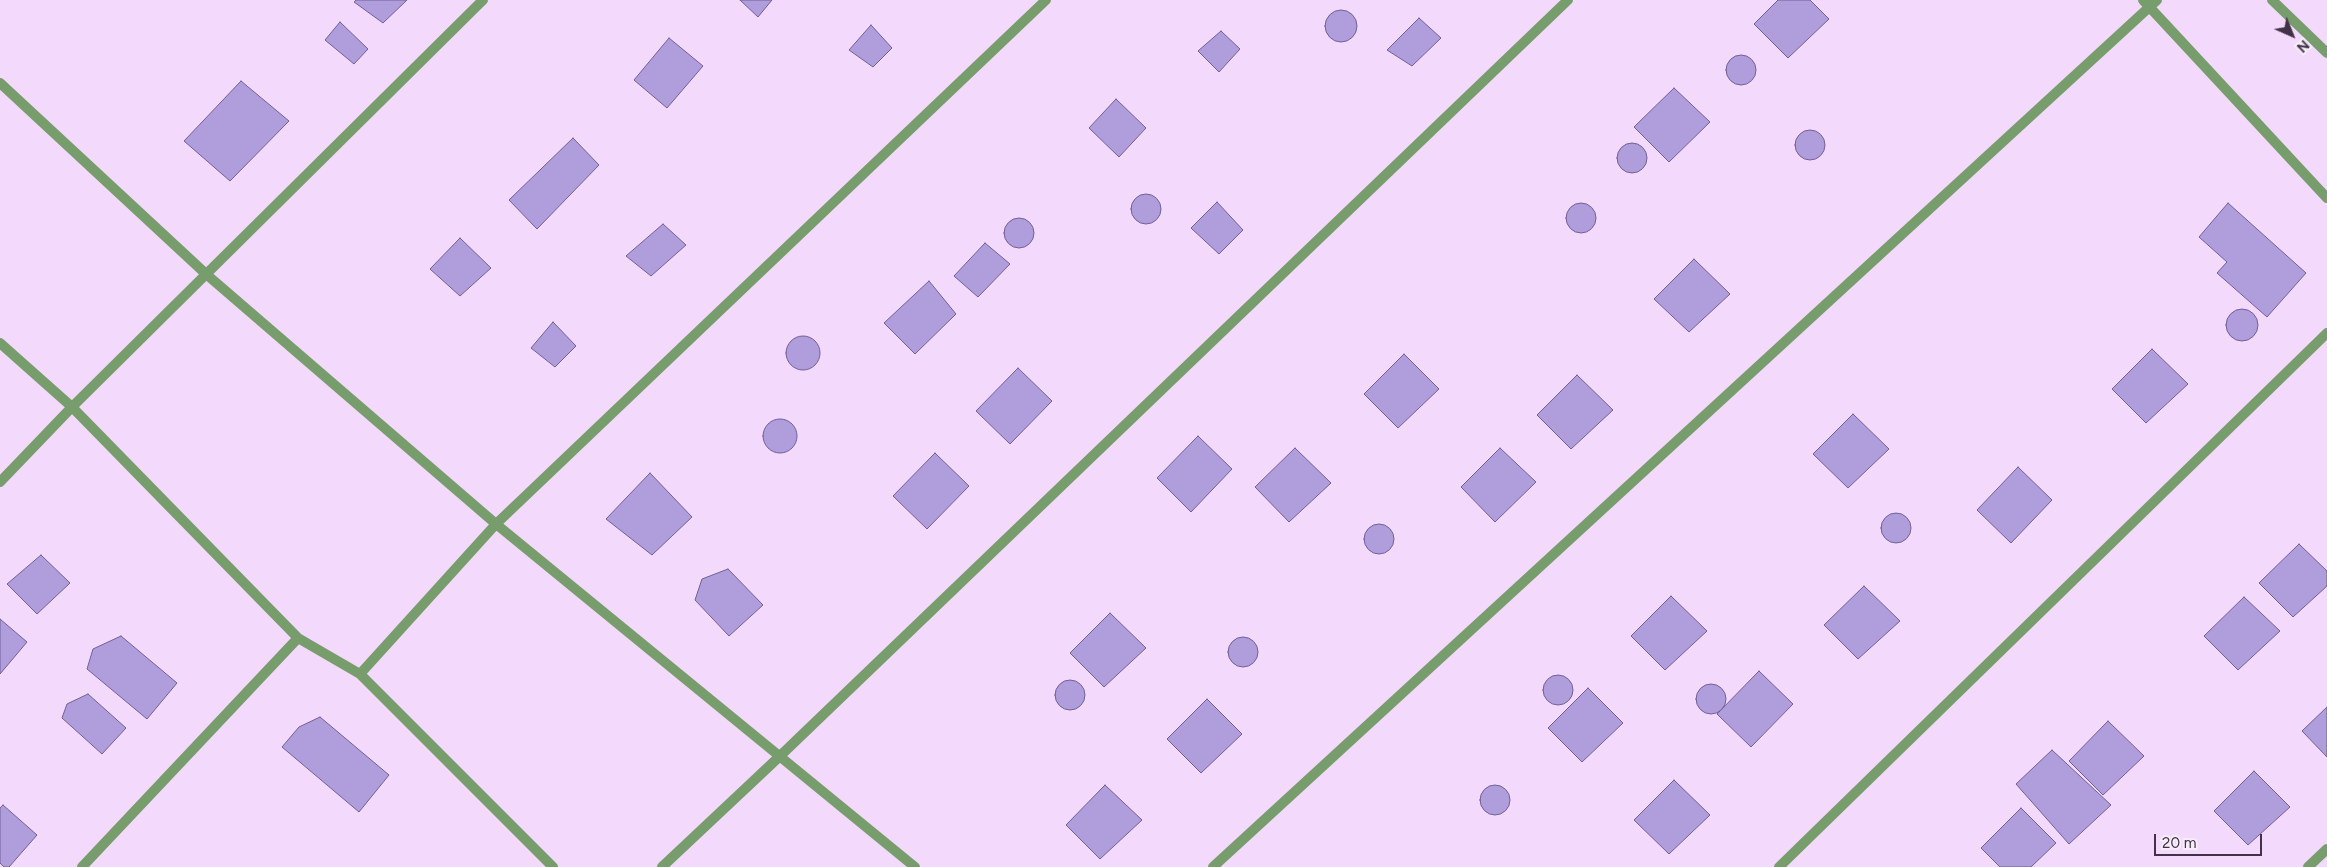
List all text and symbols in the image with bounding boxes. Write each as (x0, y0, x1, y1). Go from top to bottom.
north arrow (2267, 10, 2317, 60)
text: N (2293, 36, 2313, 56)
scale bar (2157, 824, 2264, 856)
text: 20 m (2162, 834, 2196, 852)

